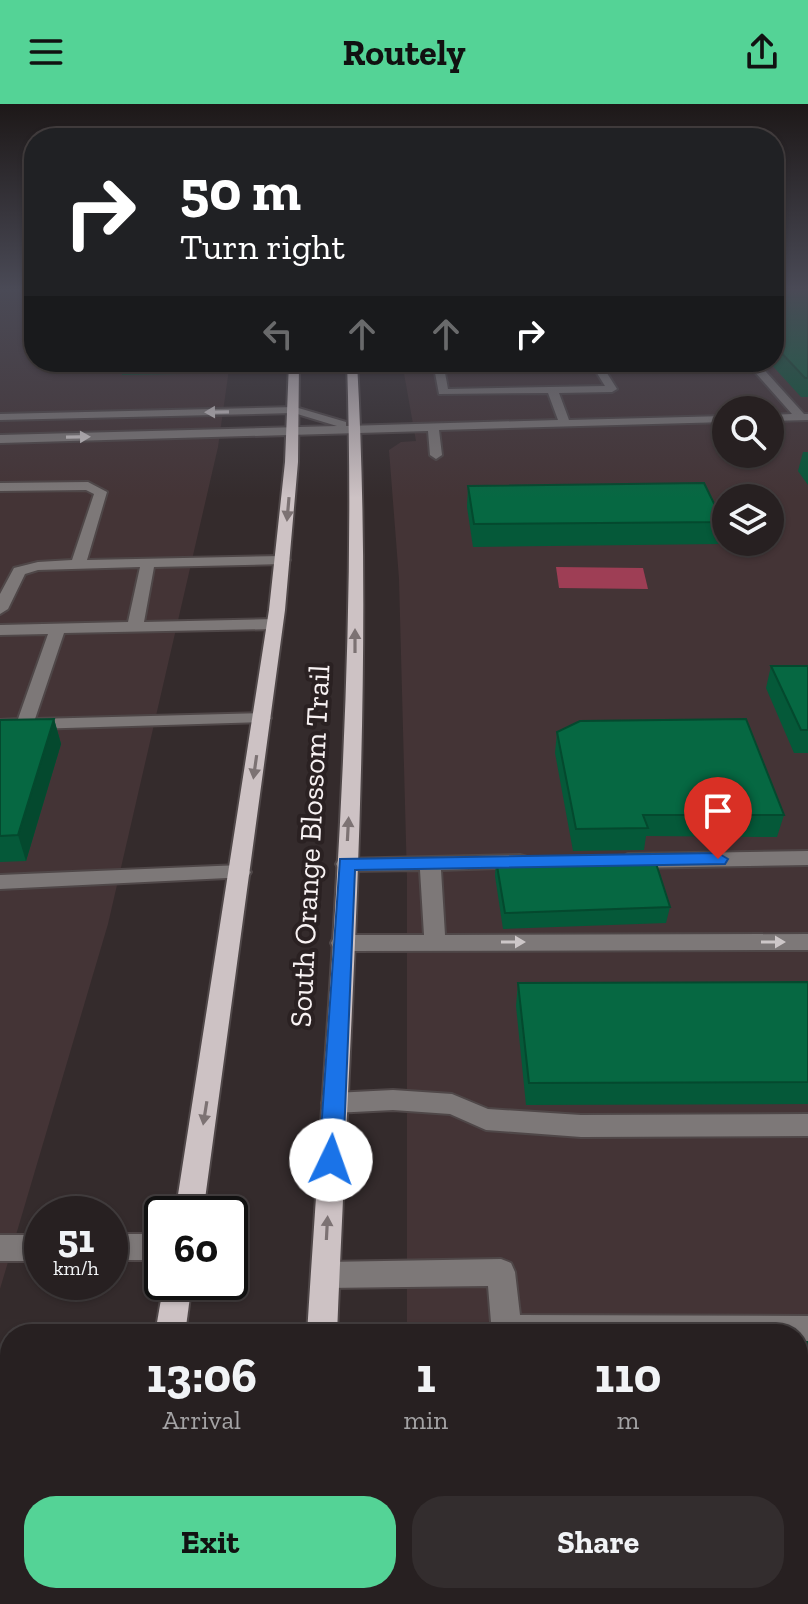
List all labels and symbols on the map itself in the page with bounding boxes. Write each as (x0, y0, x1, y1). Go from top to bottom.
one-way arrow (204, 406, 229, 418)
one-way arrow (66, 430, 91, 443)
one-way arrow (281, 497, 294, 522)
one-way arrow (349, 628, 361, 653)
street label: South Orange Blossom Trail (283, 664, 337, 1028)
one-way arrow (248, 755, 261, 780)
pin (684, 777, 752, 859)
one-way arrow (342, 816, 355, 841)
one-way arrow (501, 936, 526, 948)
one-way arrow (761, 936, 786, 948)
one-way arrow (199, 1101, 211, 1126)
position arrow (289, 1118, 373, 1202)
speed limit sign: 60 (144, 1196, 248, 1300)
one-way arrow (321, 1215, 334, 1240)

